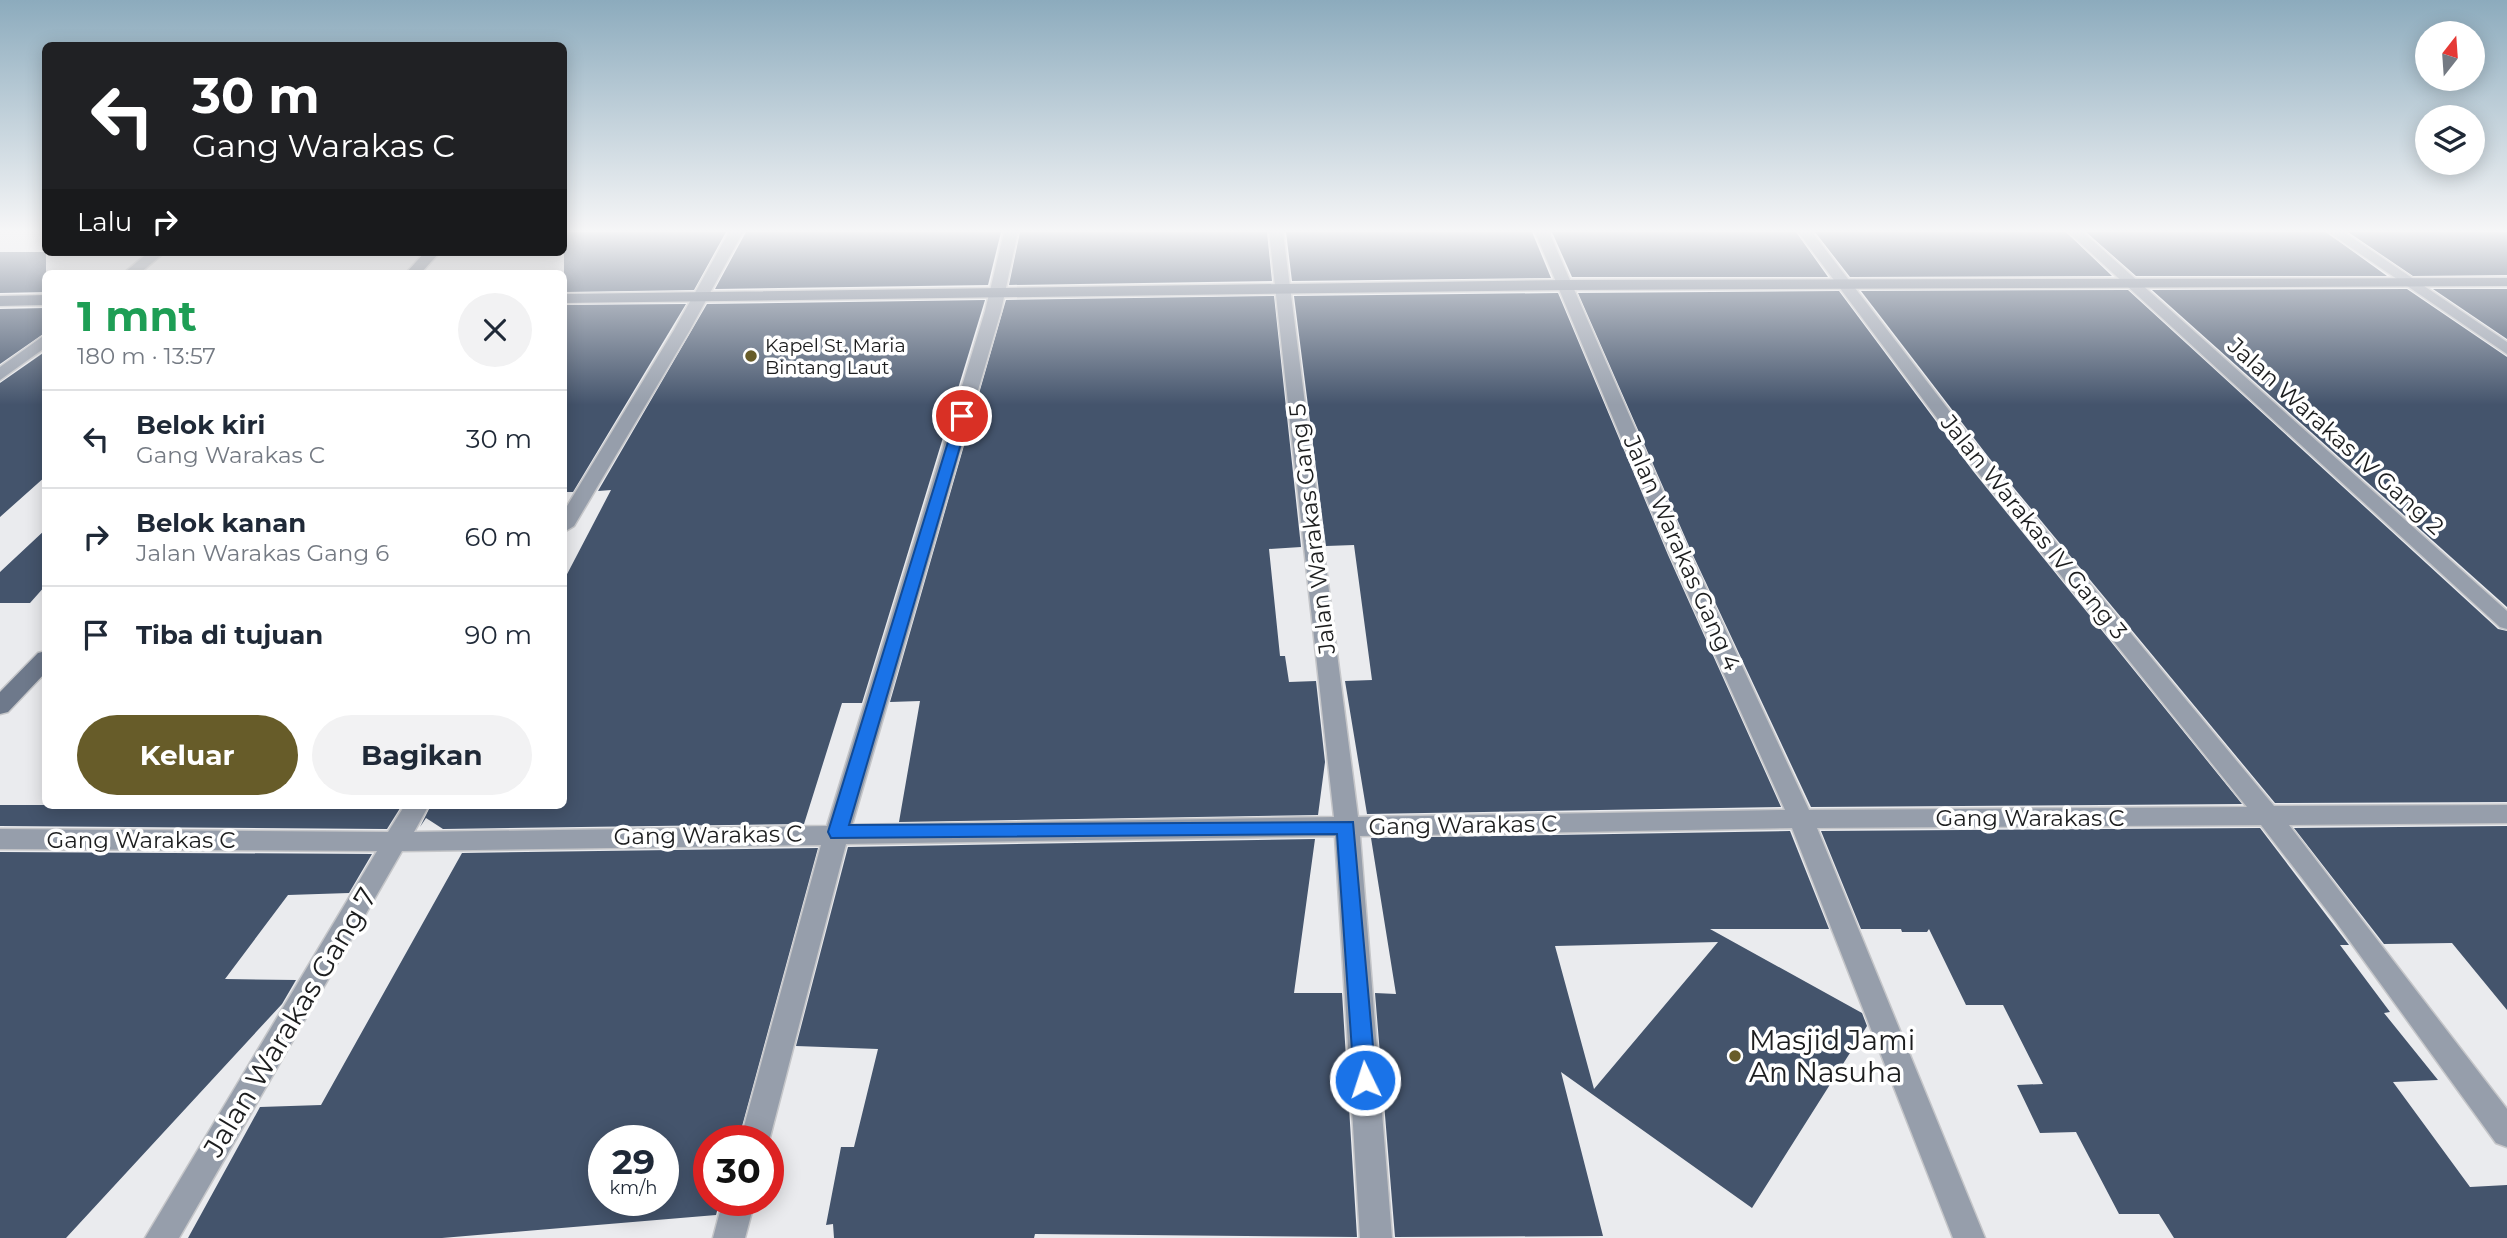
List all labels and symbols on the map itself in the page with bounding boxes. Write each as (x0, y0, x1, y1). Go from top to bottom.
north arrow (2415, 21, 2485, 91)
street label: Jalan Warakas IV Gang 2 (2222, 331, 2450, 540)
place label: Kapel St. Maria Bintang Laut (765, 334, 906, 379)
marker: Kapel St. Maria Bintang Laut (743, 348, 759, 364)
pin (932, 386, 992, 446)
street label: Jalan Warakas Gang 5 (1283, 402, 1341, 657)
street label: Jalan Warakas IV Gang 3 (1934, 408, 2133, 645)
street label: Jalan Warakas Gang 4 (1617, 430, 1747, 675)
street label: Gang Warakas C (1935, 804, 2125, 832)
street label: Gang Warakas C (1368, 809, 1558, 841)
street label: Gang Warakas C (613, 819, 803, 851)
street label: Gang Warakas C (46, 826, 236, 854)
street label: Jalan Warakas Gang 7 (196, 881, 384, 1163)
place label: Masjid Jami An Nasuha (1749, 1023, 1915, 1089)
position arrow (1328, 1043, 1402, 1117)
marker: Masjid Jami An Nasuha (1727, 1048, 1743, 1064)
speed limit sign: 30 (693, 1125, 784, 1216)

